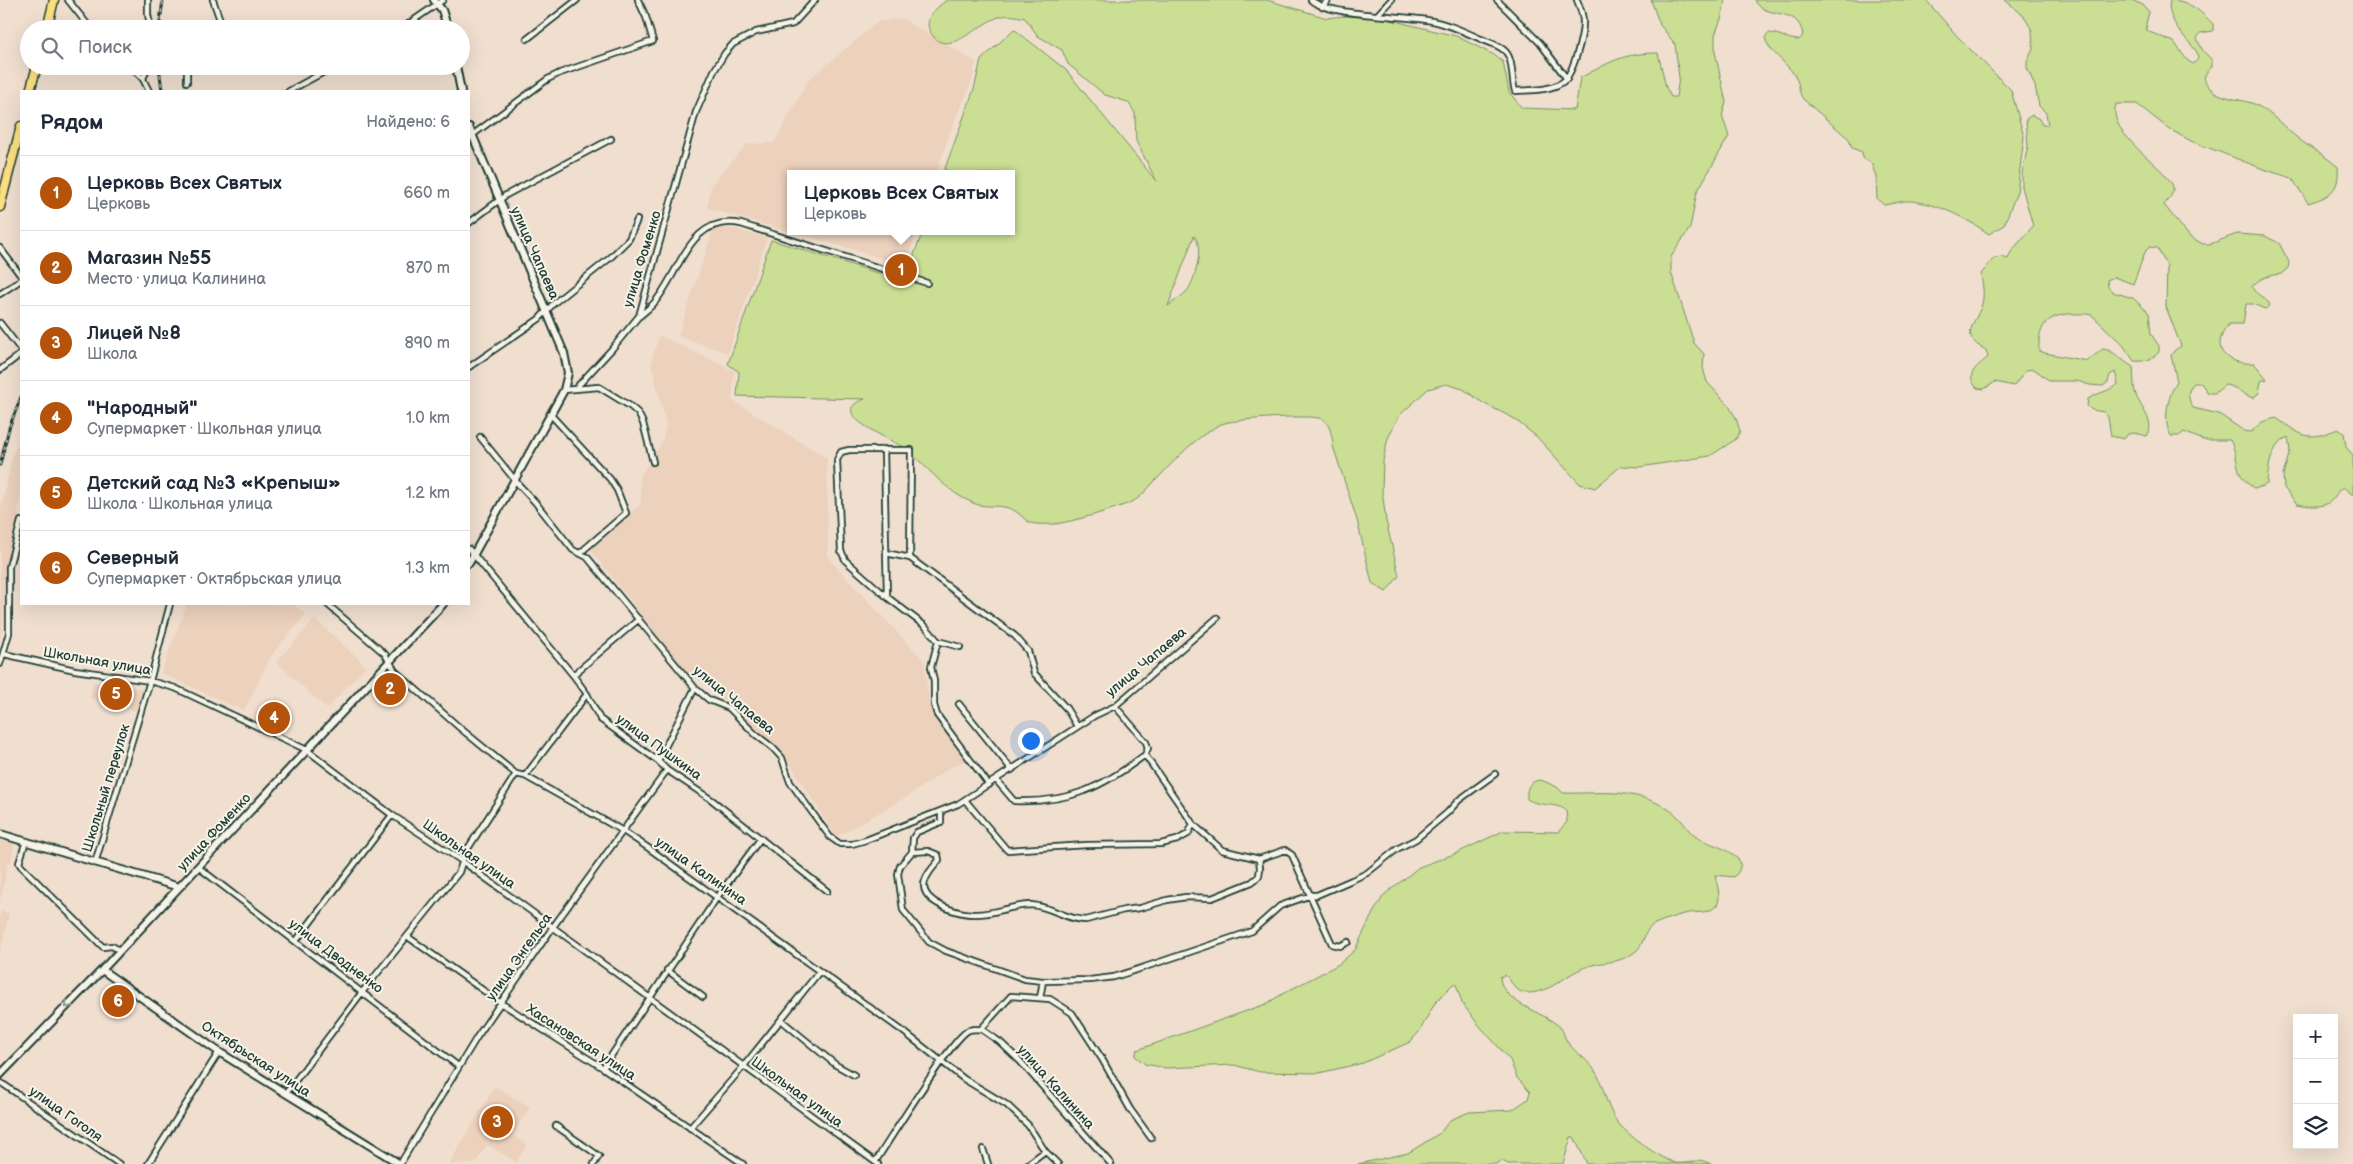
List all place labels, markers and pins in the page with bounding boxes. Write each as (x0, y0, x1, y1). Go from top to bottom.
pin: 1 (885, 251, 917, 289)
pin: 2 (374, 670, 406, 708)
pin: 5 (100, 675, 132, 713)
pin: 4 (258, 699, 290, 737)
pin: 6 (102, 982, 134, 1020)
pin: 3 (481, 1103, 513, 1141)

